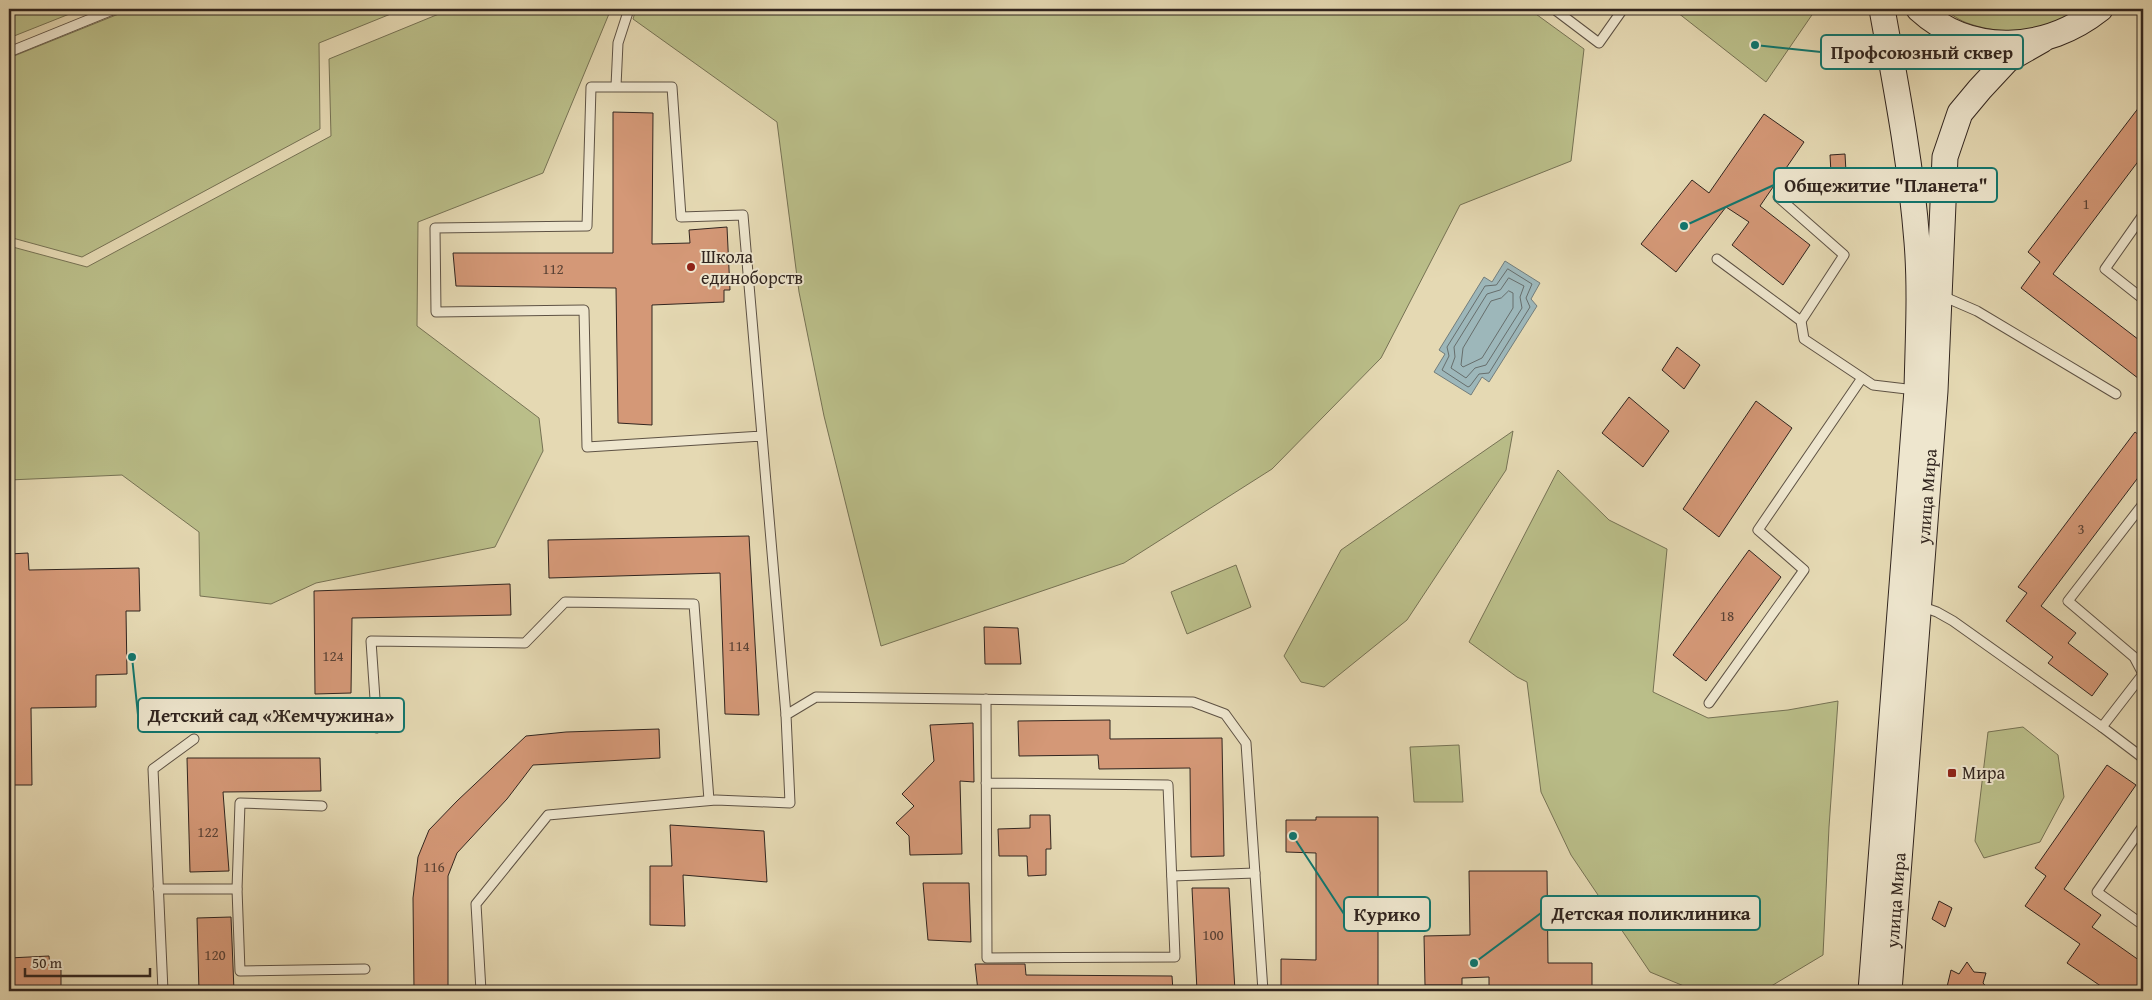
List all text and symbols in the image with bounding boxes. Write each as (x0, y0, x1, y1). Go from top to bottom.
callout: Профсоюзный сквер (1821, 35, 2023, 69)
text: Профсоюзный сквер (1831, 38, 2013, 66)
callout: Общежитие "Планета" (1774, 168, 1997, 202)
text: Общежитие "Планета" (1784, 171, 1988, 199)
house number: 1 (2082, 193, 2090, 214)
place label: Школа единоборств (701, 243, 803, 291)
house number: 112 (542, 258, 564, 279)
marker: Школа единоборств (685, 261, 697, 273)
street label: улица Мира (1909, 447, 1944, 546)
house number: 3 (2077, 518, 2085, 539)
house number: 18 (1720, 605, 1734, 626)
house number: 114 (728, 635, 750, 656)
house number: 124 (322, 645, 344, 666)
callout: Детский сад «Жемчужина» (138, 698, 404, 732)
text: Детский сад «Жемчужина» (147, 701, 394, 729)
place label: Мира (1962, 759, 2006, 786)
marker: Мира (1946, 767, 1958, 779)
house number: 122 (197, 821, 219, 842)
street label: улица Мира (1878, 851, 1913, 950)
house number: 116 (423, 856, 445, 877)
callout: Детская поликлиника (1541, 896, 1760, 930)
callout: Курико (1344, 897, 1430, 931)
text: Детская поликлиника (1550, 899, 1751, 927)
text: Курико (1354, 900, 1420, 928)
house number: 100 (1202, 924, 1224, 945)
house number: 120 (204, 944, 226, 965)
scale bar (25, 945, 150, 977)
text: 50 m (32, 952, 63, 973)

